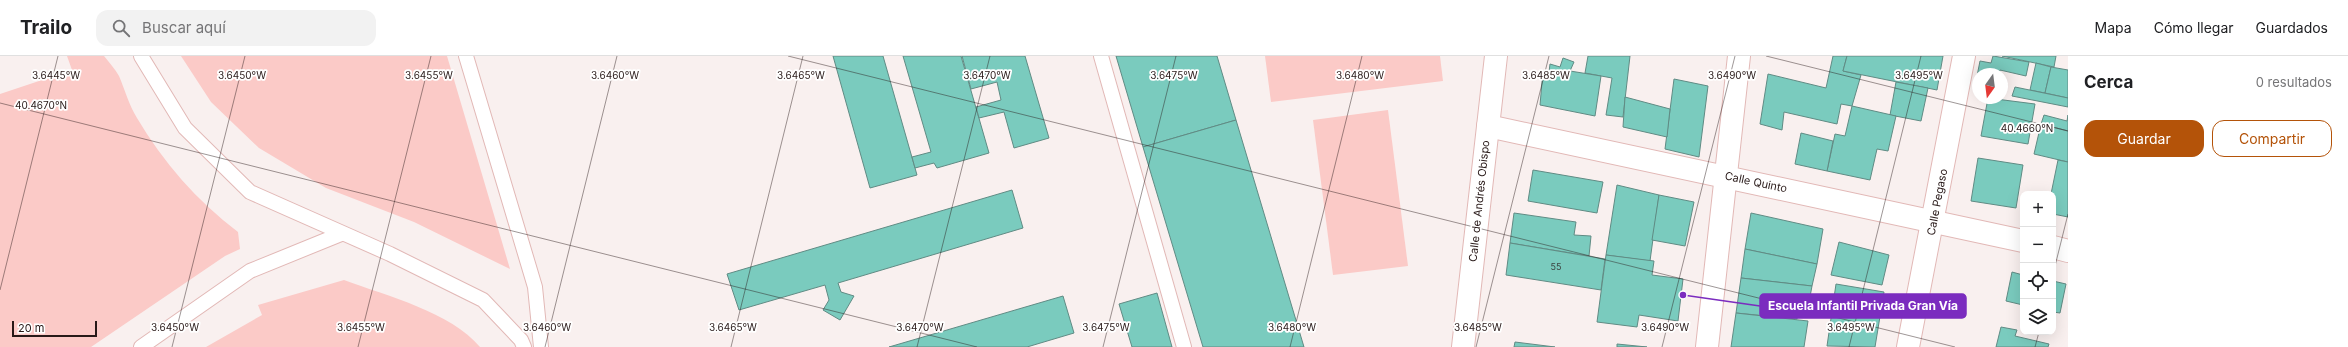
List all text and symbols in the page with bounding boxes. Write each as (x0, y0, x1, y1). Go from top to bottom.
search box (96, 10, 376, 46)
text: Trailo (20, 16, 72, 39)
icon: search (110, 17, 132, 39)
text: Buscar aquí (142, 18, 226, 37)
text: Mapa (2095, 19, 2132, 36)
text: Cómo llegar (2154, 19, 2234, 36)
text: Guardados (2256, 19, 2328, 36)
north arrow (1972, 68, 2008, 104)
text: 3.6445°W (32, 69, 80, 81)
text: 3.6450°W (218, 69, 266, 81)
text: 3.6455°W (405, 69, 453, 81)
text: 3.6460°W (591, 69, 639, 81)
text: 3.6465°W (777, 69, 825, 81)
text: 3.6470°W (963, 69, 1011, 81)
text: 3.6475°W (1150, 69, 1198, 81)
text: 3.6480°W (1336, 69, 1384, 81)
text: 3.6485°W (1522, 69, 1570, 81)
text: 3.6490°W (1708, 69, 1756, 81)
text: 3.6495°W (1895, 69, 1943, 81)
text: Cerca (2084, 72, 2133, 92)
text: 0 resultados (2256, 74, 2332, 90)
text: 40.4670°N (15, 99, 67, 111)
button: Guardar (2084, 120, 2204, 157)
button: Compartir (2212, 120, 2332, 157)
text: 40.4660°N (2001, 122, 2053, 134)
street label: Calle de Andrés Obispo (1466, 139, 1492, 263)
street label: Calle Pegaso (1924, 167, 1950, 237)
street label: Calle Quinto (1724, 169, 1789, 196)
map controls (2020, 191, 2056, 335)
button: + (2020, 191, 2056, 227)
button: − (2020, 227, 2056, 263)
house number: 55 (1551, 261, 1561, 272)
button: locate (2020, 263, 2056, 299)
callout: Escuela Infantil Privada Gran Vía (1760, 294, 1966, 318)
text: Escuela Infantil Privada Gran Vía (1768, 298, 1958, 313)
button: layers (2020, 299, 2056, 335)
scale bar (12, 319, 97, 338)
text: 20 m (18, 321, 44, 335)
text: 3.6450°W (151, 321, 199, 333)
text: 3.6455°W (337, 321, 385, 333)
text: 3.6460°W (523, 321, 571, 333)
text: 3.6465°W (709, 321, 757, 333)
text: 3.6470°W (896, 321, 944, 333)
text: 3.6475°W (1082, 321, 1130, 333)
text: 3.6480°W (1268, 321, 1316, 333)
text: 3.6485°W (1454, 321, 1502, 333)
text: 3.6490°W (1641, 321, 1689, 333)
text: 3.6495°W (1827, 321, 1875, 333)

